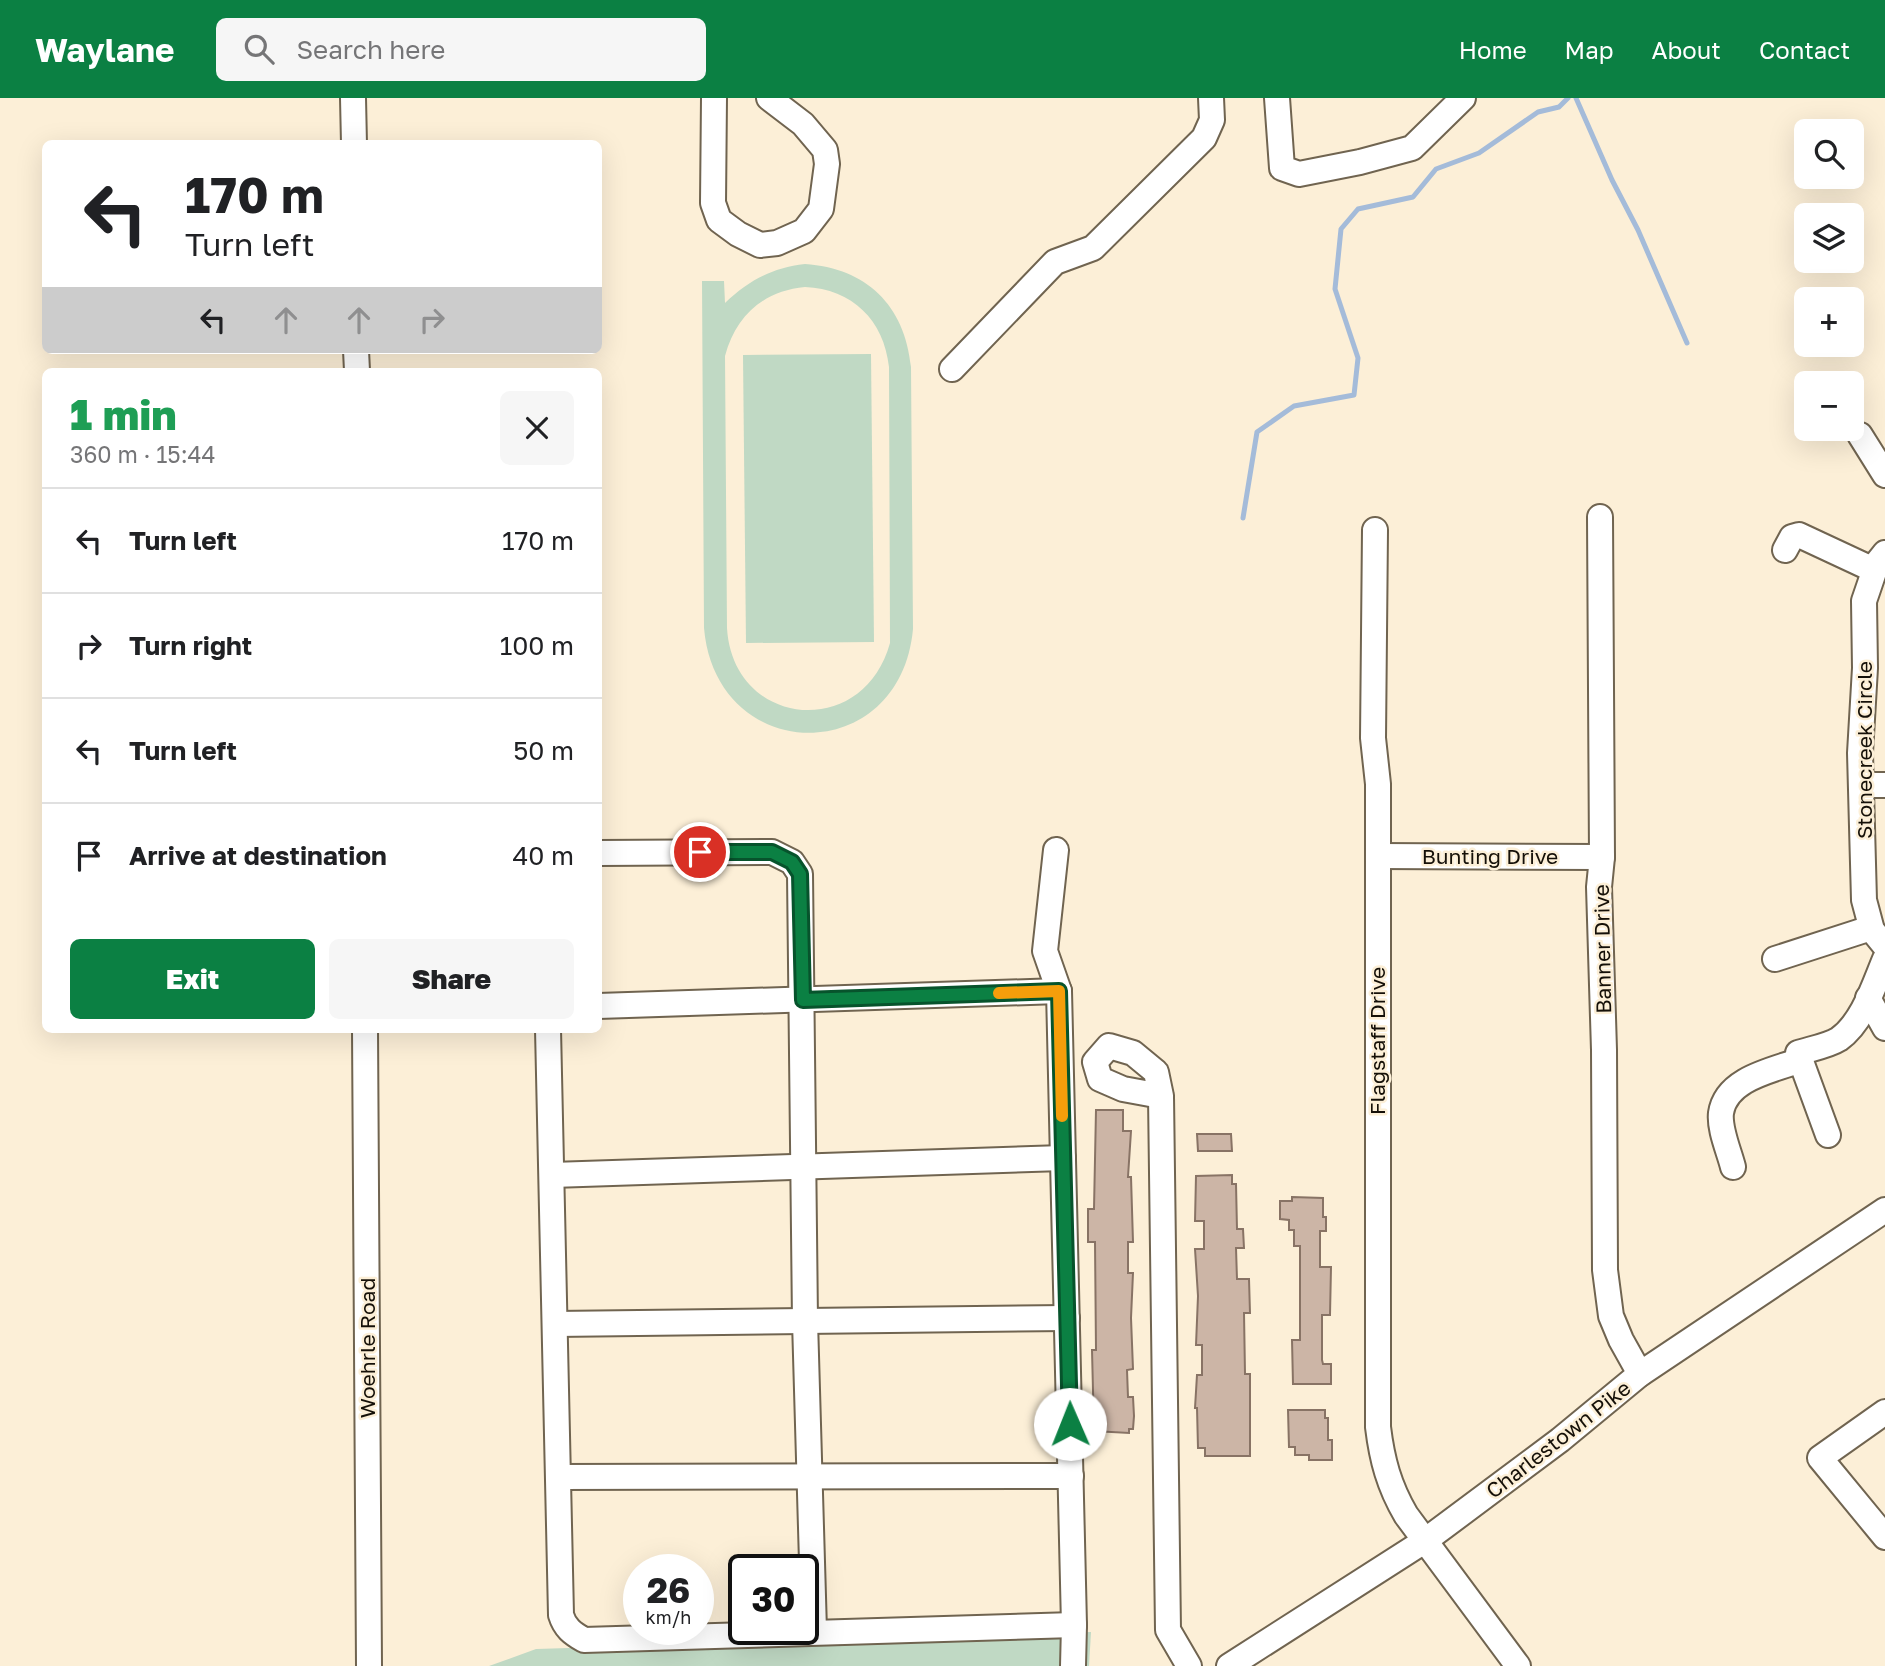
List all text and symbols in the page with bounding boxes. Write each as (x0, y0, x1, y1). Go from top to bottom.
search box (216, 18, 706, 81)
text: Waylane (35, 30, 174, 69)
icon: search (240, 30, 278, 68)
text: Search here (296, 34, 445, 65)
text: Home (1459, 35, 1527, 64)
text: Map (1565, 35, 1614, 64)
text: About (1652, 35, 1721, 64)
text: Contact (1759, 35, 1850, 64)
map controls (1794, 119, 1864, 441)
button: search (1794, 119, 1864, 189)
text: 170 m (185, 165, 324, 224)
icon: left (70, 168, 161, 259)
button: layers (1794, 203, 1864, 273)
text: Turn left (185, 225, 314, 263)
button: + (1794, 287, 1864, 357)
icon: left (194, 301, 232, 339)
icon: ahead (267, 301, 305, 339)
icon: ahead (340, 301, 378, 339)
icon: right (413, 301, 451, 339)
button: − (1794, 371, 1864, 441)
text: 1 min (70, 389, 177, 439)
button: close (500, 391, 574, 465)
text: 360 m · 15:44 (70, 440, 216, 468)
icon: left (70, 522, 108, 560)
text: Turn left (129, 525, 237, 556)
text: 170 m (502, 525, 574, 556)
icon: right (70, 627, 108, 665)
text: Turn right (129, 630, 252, 661)
text: 100 m (500, 630, 574, 661)
street label: Stonecreek Circle (1851, 661, 1877, 839)
icon: left (70, 732, 108, 770)
text: Turn left (129, 735, 237, 766)
text: 50 m (513, 735, 574, 766)
pin (670, 822, 730, 882)
icon: arrive (681, 833, 719, 871)
icon: arrive (70, 837, 108, 875)
text: Arrive at destination (129, 840, 387, 871)
text: 40 m (513, 840, 574, 871)
street label: Bunting Drive (1422, 843, 1558, 869)
street label: Banner Drive (1588, 884, 1616, 1014)
button: Exit (70, 939, 315, 1019)
button: Share (329, 939, 574, 1019)
street label: Flagstaff Drive (1364, 967, 1390, 1115)
street label: Woehrle Road (354, 1278, 380, 1418)
street label: Charlestown Pike (1481, 1375, 1635, 1503)
position arrow (1033, 1387, 1107, 1461)
speed limit sign: 30 (728, 1554, 819, 1645)
text: 26 (647, 1569, 690, 1611)
text: km/h (646, 1606, 691, 1628)

